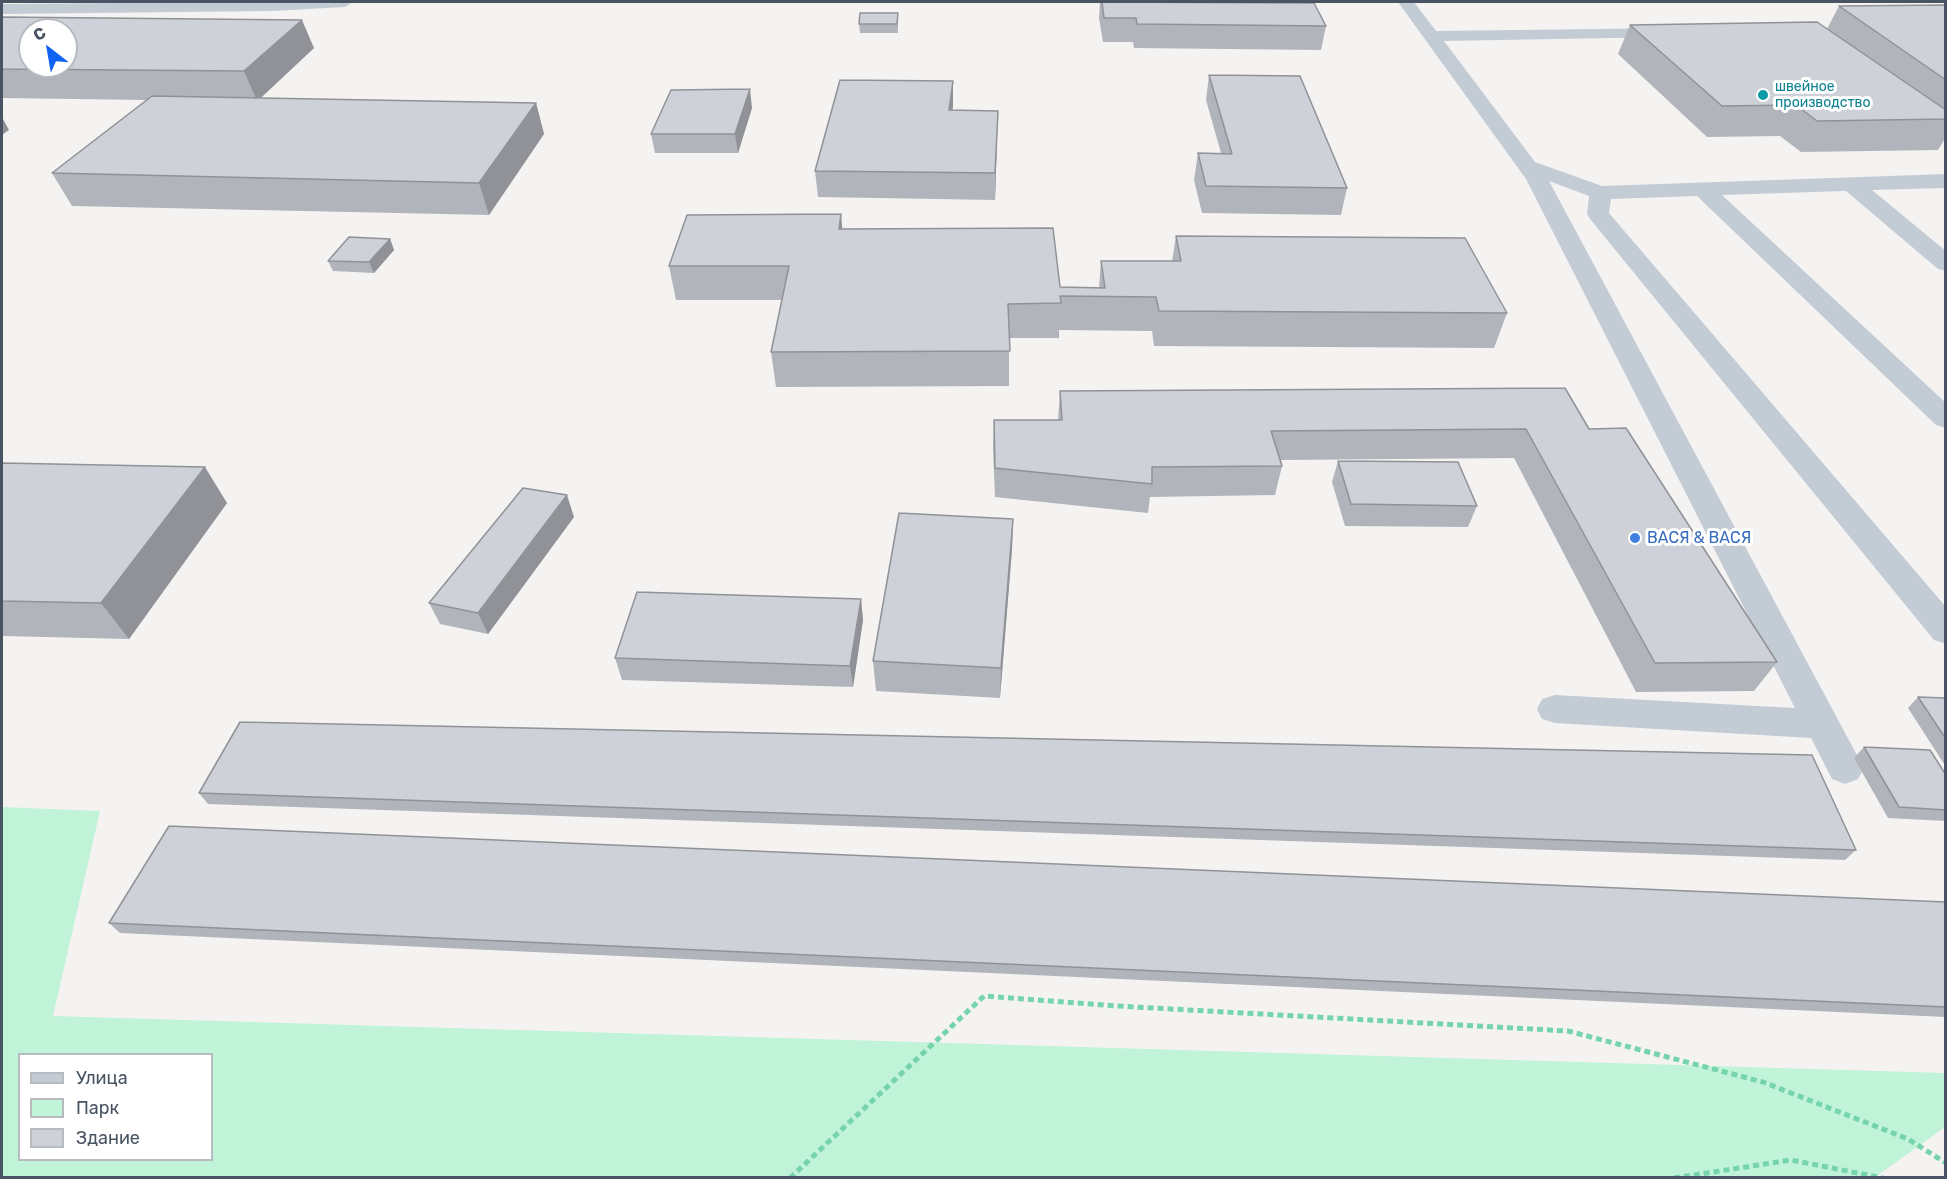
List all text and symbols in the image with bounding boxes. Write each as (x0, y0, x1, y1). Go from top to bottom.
north arrow (18, 18, 78, 78)
text: С (30, 23, 49, 45)
place label: швейное производство (1775, 79, 1870, 112)
marker: швейное производство (1756, 88, 1770, 102)
place label: ВАСЯ & ВАСЯ (1647, 528, 1751, 548)
marker: ВАСЯ & ВАСЯ (1628, 531, 1642, 545)
legend (18, 1053, 213, 1161)
text: Улица (76, 1067, 128, 1089)
text: Парк (76, 1097, 119, 1119)
text: Здание (76, 1127, 140, 1149)

